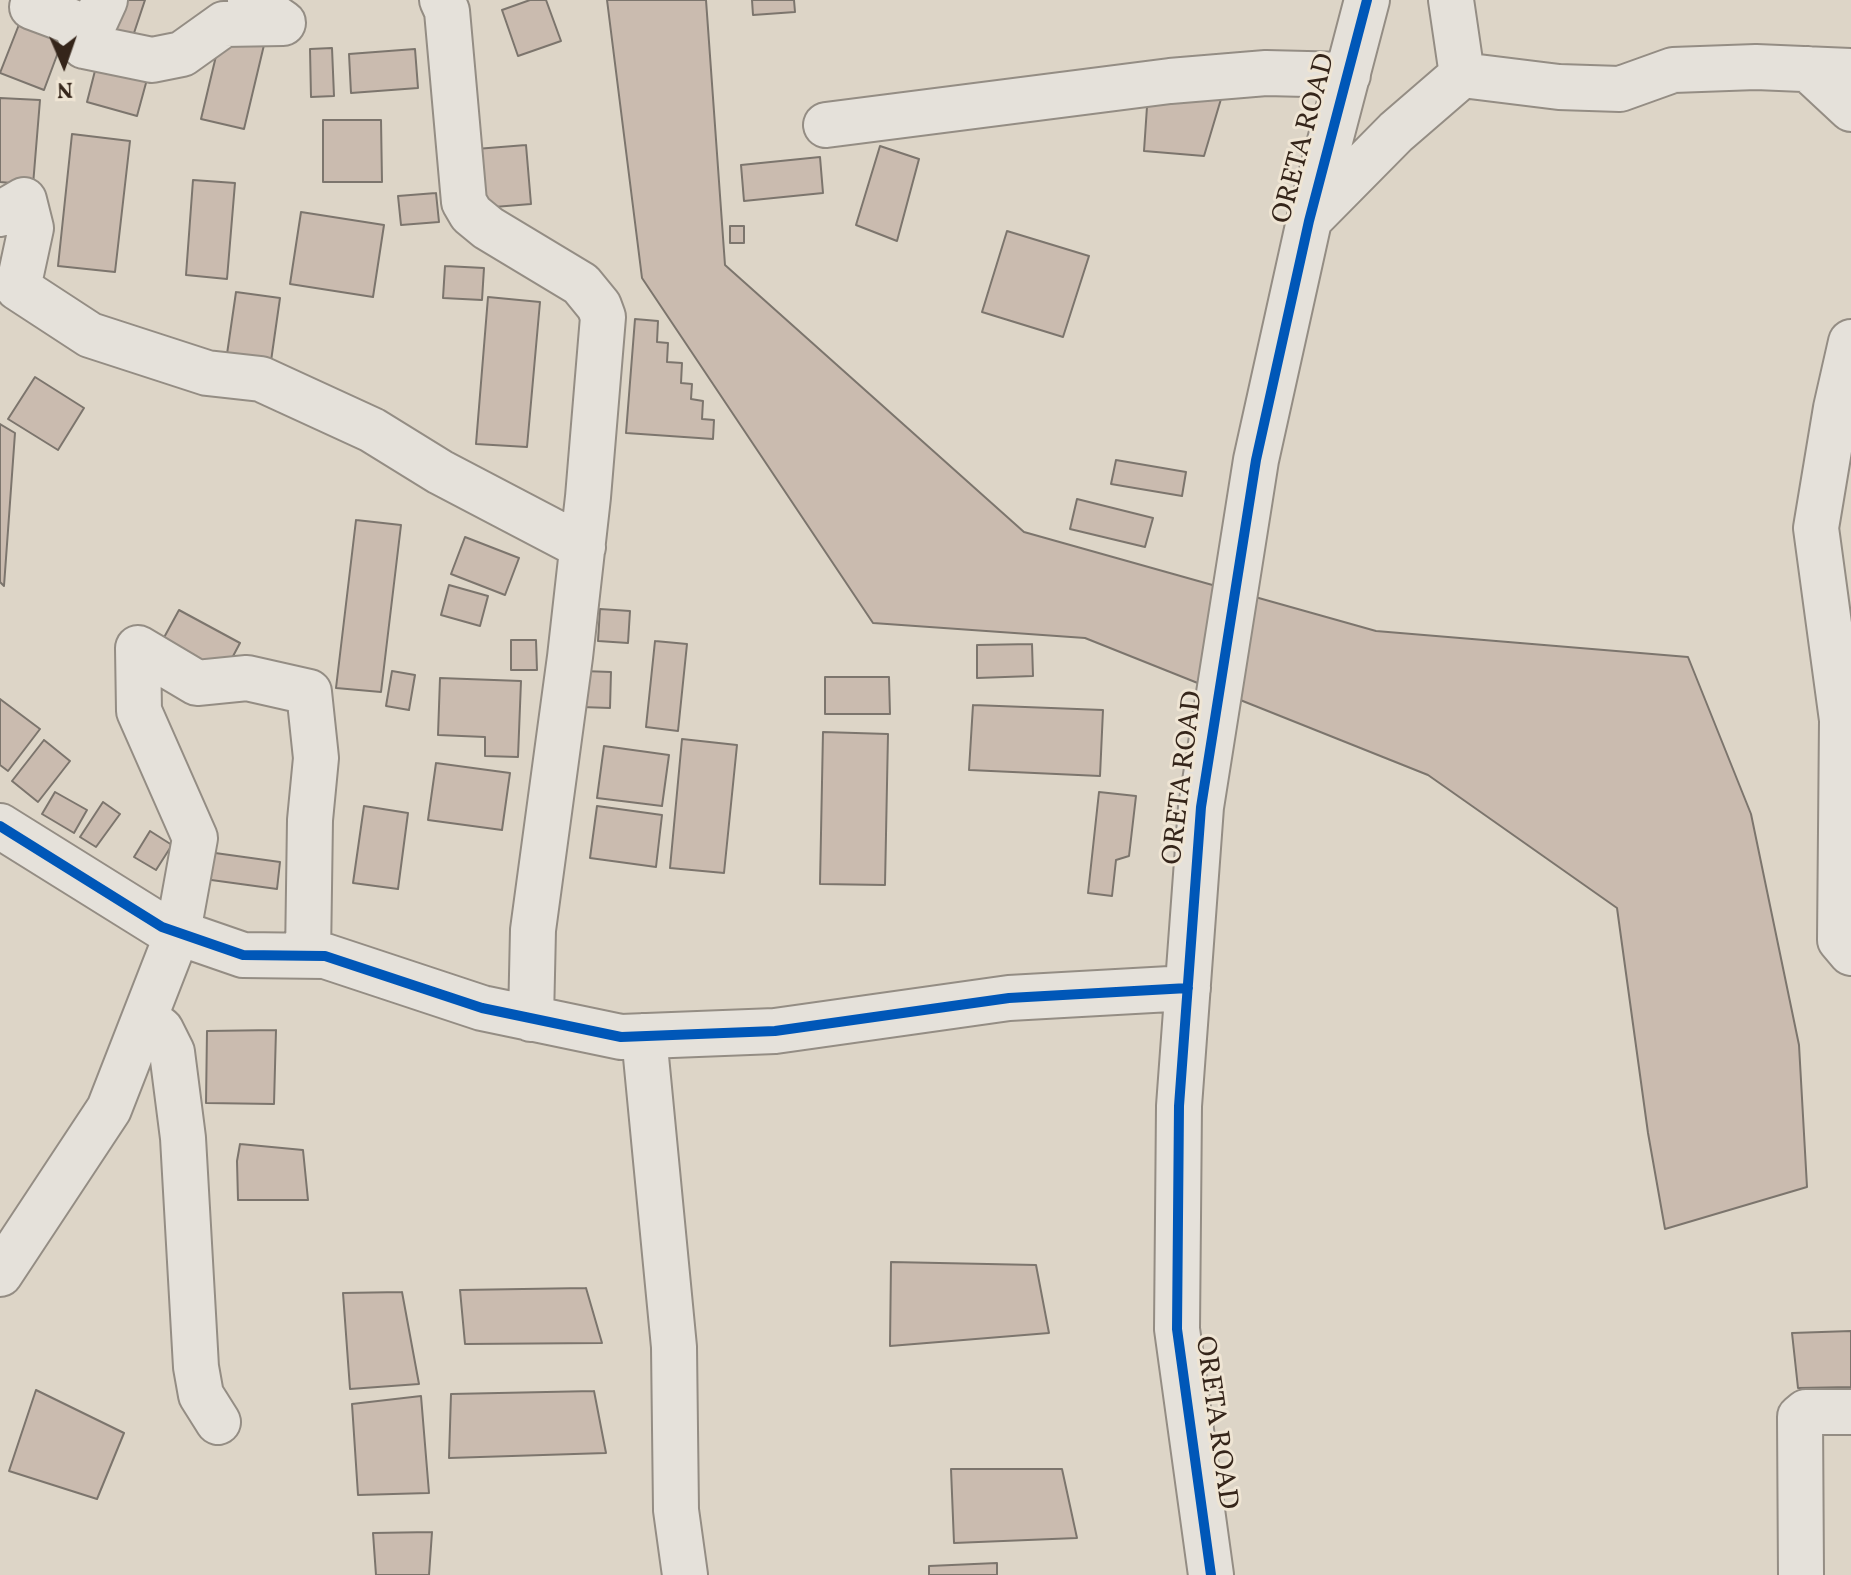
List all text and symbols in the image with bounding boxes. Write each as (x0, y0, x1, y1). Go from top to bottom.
north arrow (24, 24, 104, 104)
street label: ORETA ROAD (1267, 50, 1345, 228)
text: N (56, 73, 73, 104)
street label: ORETA ROAD (1158, 689, 1212, 867)
street label: ORETA ROAD (1185, 1334, 1243, 1512)

